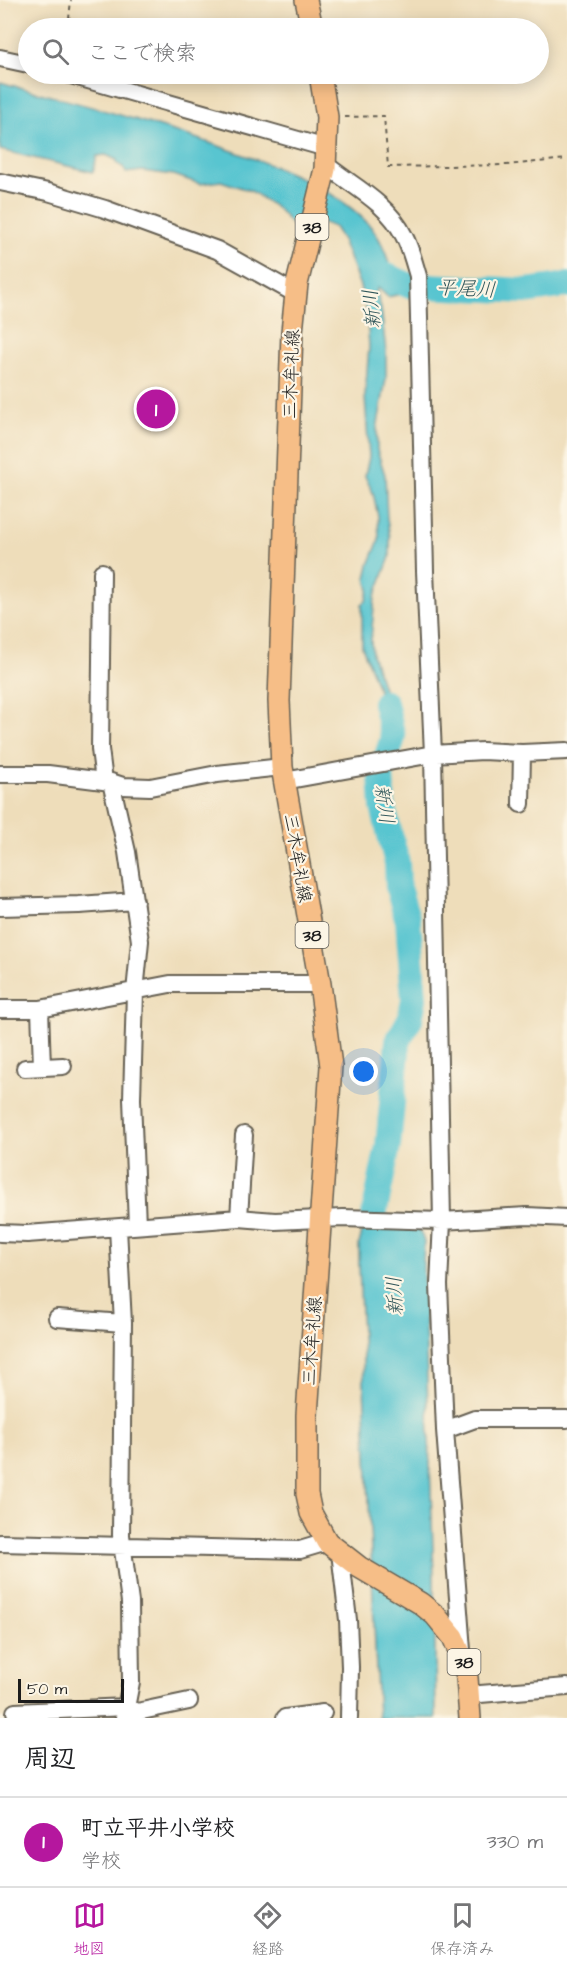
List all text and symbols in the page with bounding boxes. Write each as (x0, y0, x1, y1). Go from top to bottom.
search box (18, 18, 549, 84)
icon: search (39, 35, 72, 68)
text: ここで検索 (87, 38, 197, 69)
road number: 38 (296, 214, 328, 240)
water label: 平尾川 (435, 273, 497, 305)
water label: 新川 (356, 288, 388, 330)
street label: 三木牟礼線 (277, 329, 306, 419)
pin: 1 (136, 386, 176, 432)
water label: 新川 (367, 782, 401, 826)
street label: 三木牟礼線 (277, 812, 318, 905)
road number: 38 (296, 922, 328, 948)
your location (349, 1057, 378, 1086)
water label: 新川 (380, 1275, 410, 1317)
street label: 三木牟礼線 (297, 1295, 328, 1387)
road number: 38 (448, 1649, 480, 1675)
scale bar (18, 1676, 124, 1704)
text: 50 m (27, 1678, 67, 1700)
text: 周辺 (24, 1741, 76, 1777)
text: 町立平井小学校 (81, 1813, 235, 1844)
text: 1 (42, 1828, 45, 1856)
text: 330 m (486, 1828, 543, 1856)
text: 学校 (81, 1847, 121, 1875)
tab: 地図 (73, 1899, 106, 1960)
tab: 経路 (251, 1899, 284, 1960)
tab: 保存済み (430, 1899, 494, 1960)

